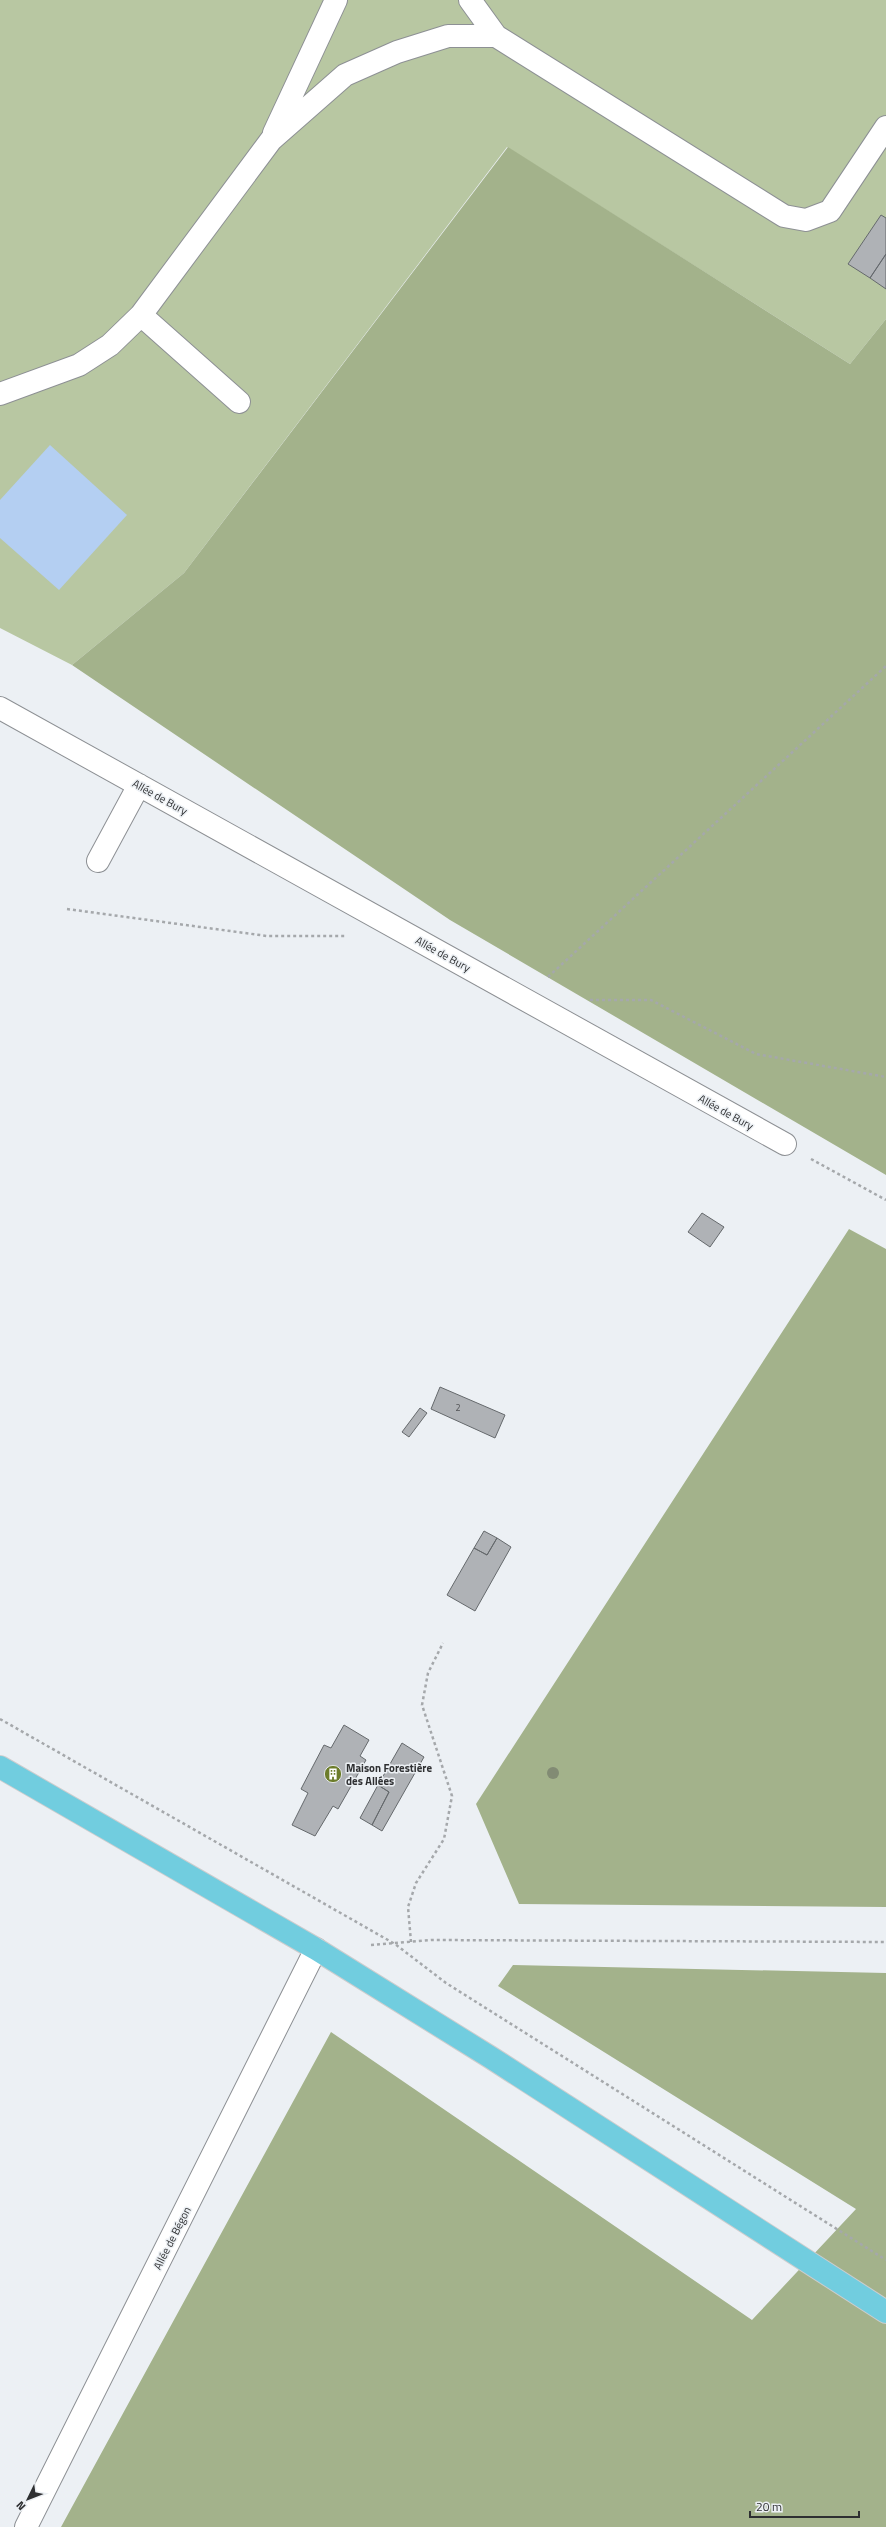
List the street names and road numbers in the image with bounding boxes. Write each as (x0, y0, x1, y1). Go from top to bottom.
street label: Allée de Bury (130, 775, 191, 819)
street label: Allée de Bury (413, 932, 474, 976)
street label: Allée de Bury (696, 1090, 757, 1134)
street label: Allée de Bégon (149, 2204, 195, 2272)

